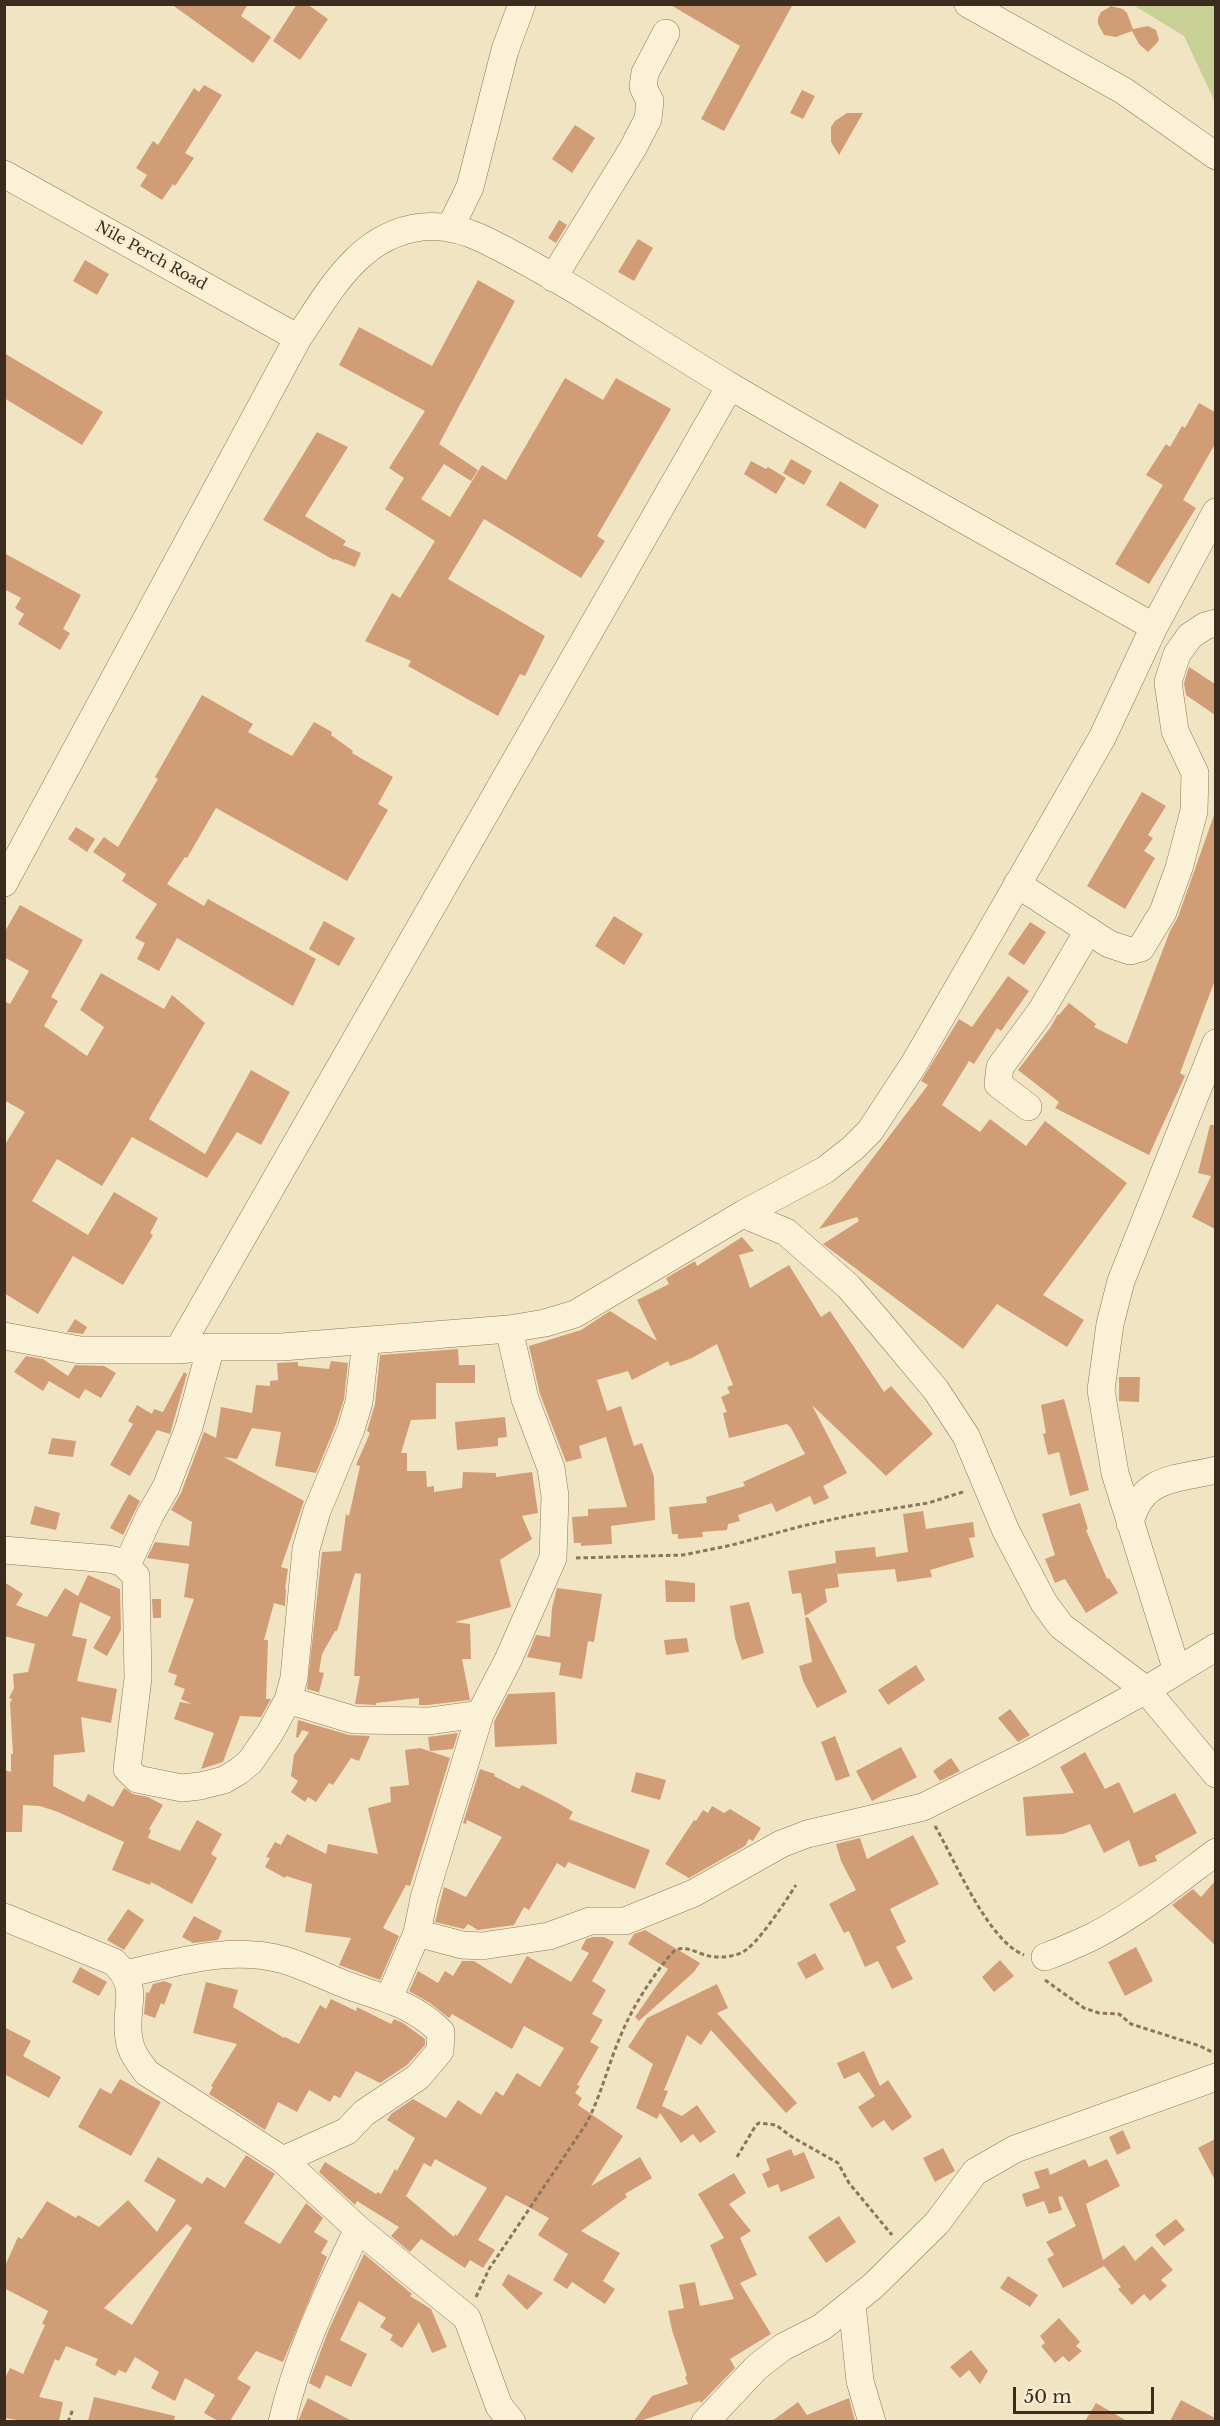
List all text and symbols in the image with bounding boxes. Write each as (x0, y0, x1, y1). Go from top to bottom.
street label: Nile Perch Road (92, 218, 210, 294)
scale bar (1016, 2375, 1157, 2413)
text: 50 m (1024, 2386, 1072, 2408)

